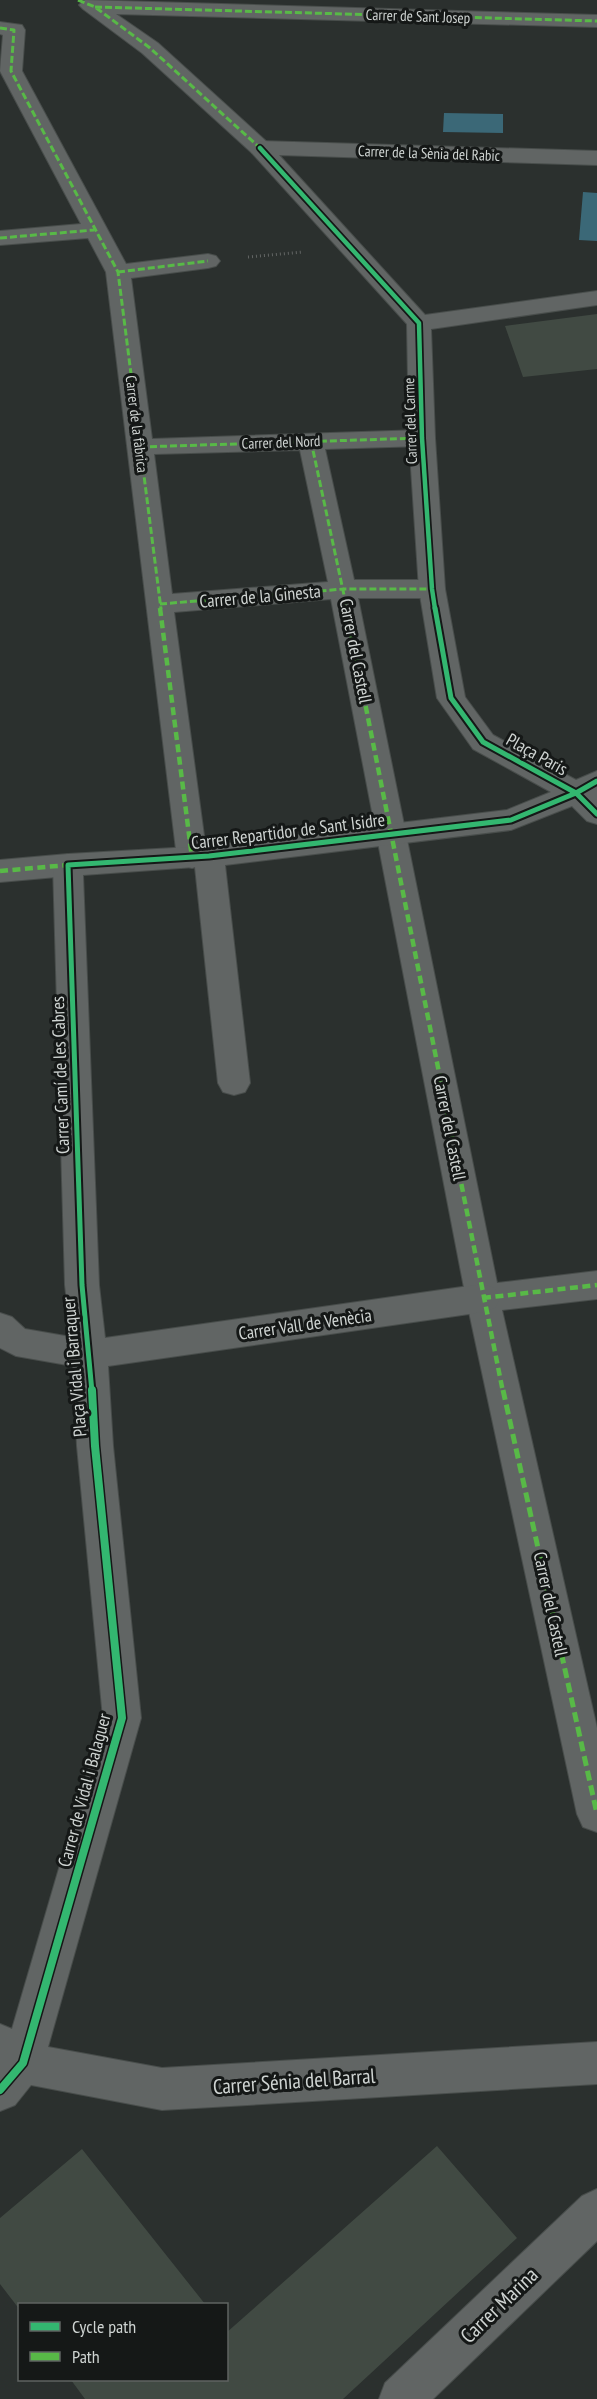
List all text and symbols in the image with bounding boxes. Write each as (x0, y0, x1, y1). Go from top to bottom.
street label: Carrer de Sant Josep (365, 5, 471, 27)
street label: Carrer de la Sènia del Rabic (358, 141, 501, 165)
street label: Carrer de la fàbrica (122, 374, 152, 474)
street label: Carrer del Carme (399, 377, 421, 465)
street label: Carrer del Nord (241, 431, 321, 453)
street label: Carrer de la Ginesta (198, 579, 322, 613)
street label: Carrer del Castell (335, 597, 378, 706)
street label: Plaça Paris (502, 728, 572, 780)
street label: Carrer Repartidor de Sant Isidre (190, 808, 386, 854)
street label: Carrer Camí de les Cabres (46, 996, 74, 1154)
street label: Carrer del Castell (429, 1074, 472, 1183)
street label: Plaça Vidal i Barraquer (56, 1296, 92, 1438)
street label: Carrer Vall de Venècia (237, 1303, 373, 1345)
street label: Carrer del Castell (529, 1550, 573, 1659)
street label: Carrer de Vidal i Balaguer (52, 1711, 116, 1869)
street label: Carrer Sénia del Barral (212, 2062, 376, 2100)
street label: Carrer Marina (454, 2261, 544, 2349)
legend (18, 2303, 228, 2381)
text: Cycle path (72, 2315, 136, 2338)
text: Path (72, 2345, 100, 2368)

